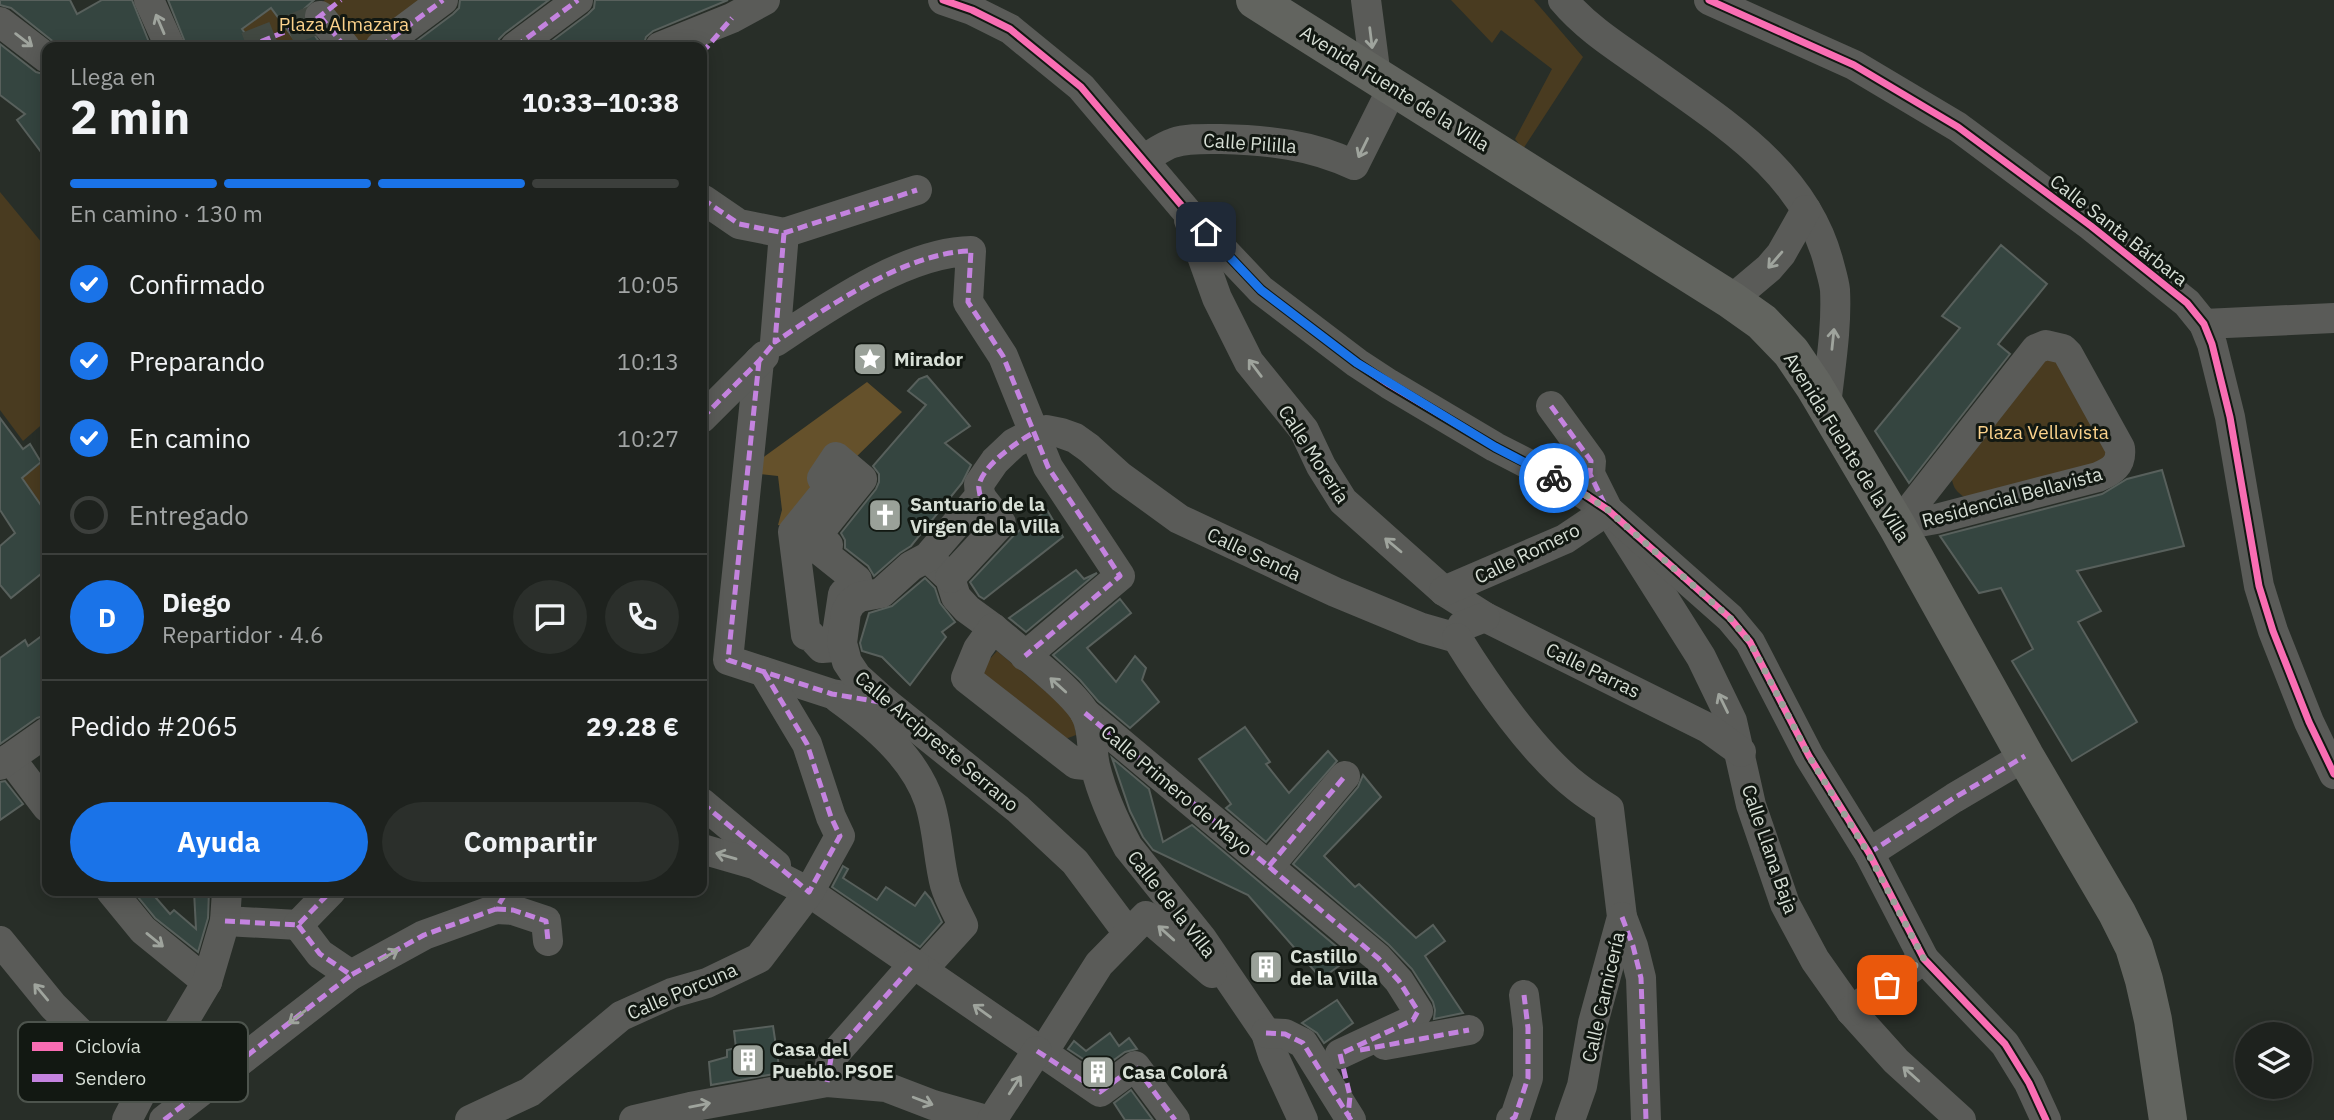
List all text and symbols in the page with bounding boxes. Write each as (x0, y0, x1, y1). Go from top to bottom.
park label: Plaza Almazara (279, 12, 409, 36)
one-way arrow (152, 13, 165, 35)
street label: Avenida Fuente de la Villa (1296, 20, 1494, 156)
one-way arrow (1365, 26, 1378, 49)
one-way arrow (14, 32, 33, 47)
text: Llega en (70, 61, 156, 91)
text: 10:33–10:38 (522, 85, 679, 119)
text: 2 min (70, 87, 190, 147)
street label: Calle Pililla (1202, 128, 1298, 158)
one-way arrow (1355, 137, 1369, 158)
street label: Calle Santa Bárbara (2045, 169, 2193, 291)
text: En camino · 130 m (70, 198, 263, 228)
pin (1176, 202, 1236, 262)
icon: home (1187, 213, 1225, 251)
one-way arrow (1767, 251, 1783, 269)
icon: check (70, 265, 108, 303)
text: Confirmado (129, 267, 265, 301)
text: 10:05 (617, 269, 679, 299)
one-way arrow (1827, 328, 1840, 350)
place icon: Mirador (851, 340, 889, 378)
icon: check (70, 342, 108, 380)
text: Preparando (129, 344, 265, 378)
text: 10:13 (617, 346, 679, 376)
place label: Mirador (894, 347, 963, 371)
street label: Avenida Fuente de la Villa (1779, 348, 1915, 546)
one-way arrow (1247, 360, 1262, 378)
street label: Calle Morería (1273, 400, 1355, 508)
icon: check (70, 419, 108, 457)
park label: Plaza Vellavista (1977, 420, 2109, 444)
text: En camino (129, 421, 251, 455)
text: 10:27 (617, 423, 679, 453)
courier (1519, 443, 1589, 513)
icon: bike (1535, 459, 1573, 497)
street label: Residencial Bellavista (1919, 461, 2105, 533)
place label: Santuario de la Virgen de la Villa (910, 492, 1060, 538)
church icon: Santuario de la Virgen de la Villa (866, 496, 904, 534)
text: Entregado (129, 498, 249, 532)
street label: Calle Romero (1470, 517, 1584, 589)
street label: Calle Senda (1203, 522, 1305, 586)
one-way arrow (1385, 537, 1403, 553)
button: chat (513, 580, 587, 654)
button: phone (605, 580, 679, 654)
text: Diego (162, 585, 231, 619)
text: D (98, 600, 116, 634)
text: Repartidor · 4.6 (162, 619, 324, 649)
street label: Calle Parras (1542, 637, 1644, 703)
street label: Calle Arcipreste Serrano (850, 665, 1024, 817)
one-way arrow (1049, 677, 1067, 693)
one-way arrow (1716, 693, 1730, 714)
text: Pedido #2065 (70, 709, 238, 743)
text: 29.28 € (586, 709, 679, 743)
street label: Calle Primero de Mayo (1096, 720, 1258, 860)
street label: Calle Llana Baja (1737, 781, 1803, 917)
button: Ayuda (70, 802, 368, 882)
button: Compartir (382, 802, 679, 882)
street label: Calle de la Villa (1123, 846, 1221, 962)
one-way arrow (715, 848, 737, 861)
one-way arrow (1158, 925, 1175, 942)
street label: Calle Carnicería (1576, 929, 1630, 1065)
one-way arrow (146, 932, 164, 948)
place label: Castillo de la Villa (1290, 944, 1378, 990)
one-way arrow (378, 948, 398, 962)
building icon: Castillo de la Villa (1247, 948, 1285, 986)
pin (1857, 955, 1917, 1015)
street label: Calle Porcuna (623, 957, 741, 1025)
icon: bag (1868, 966, 1906, 1004)
one-way arrow (34, 983, 50, 1001)
one-way arrow (973, 1004, 992, 1018)
one-way arrow (289, 1009, 307, 1025)
legend (18, 1022, 248, 1102)
map controls (2235, 1022, 2312, 1099)
button: layers (2235, 1022, 2312, 1099)
text: Ciclovía (75, 1034, 141, 1058)
place label: Casa del Pueblo. PSOE (772, 1037, 894, 1083)
building icon: Casa del Pueblo. PSOE (729, 1041, 767, 1079)
building icon: Casa Colorá (1079, 1053, 1117, 1091)
place label: Casa Colorá (1122, 1060, 1228, 1084)
text: Sendero (75, 1066, 146, 1090)
one-way arrow (1902, 1066, 1920, 1082)
one-way arrow (1008, 1076, 1022, 1096)
one-way arrow (911, 1096, 933, 1109)
one-way arrow (688, 1098, 711, 1111)

